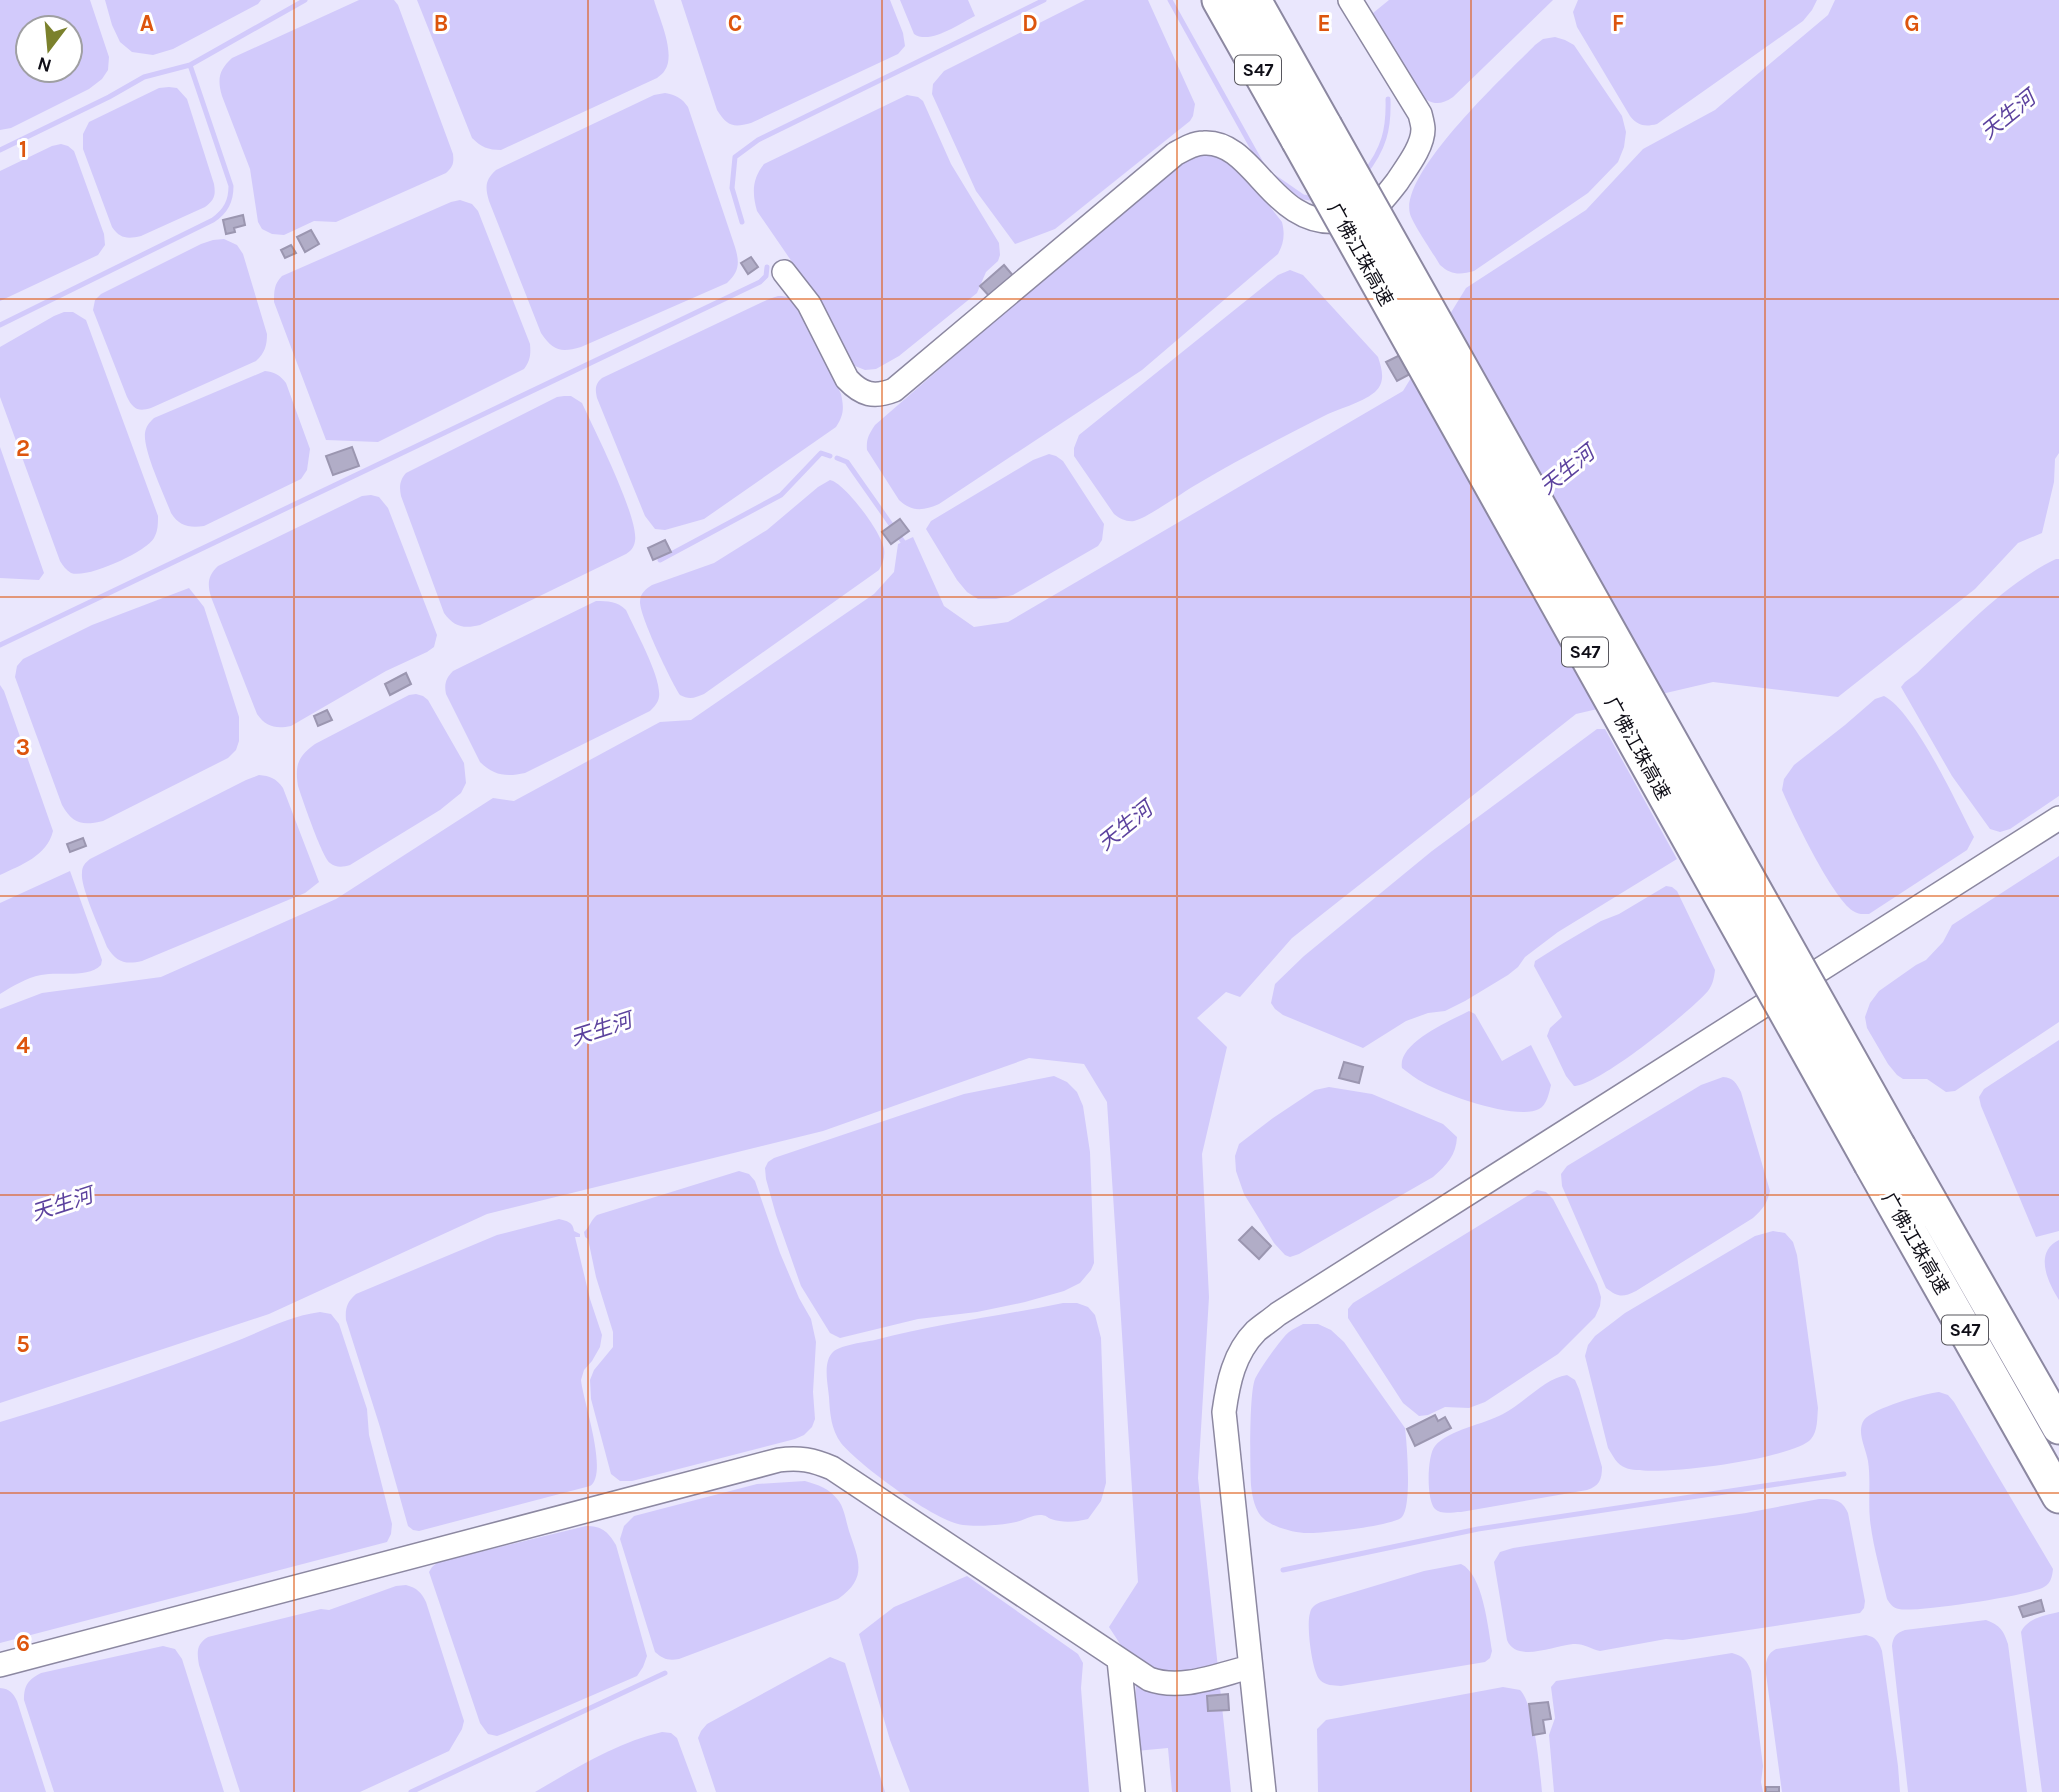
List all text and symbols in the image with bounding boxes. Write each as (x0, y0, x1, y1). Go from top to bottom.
text: A (140, 10, 154, 37)
text: B (434, 10, 448, 37)
text: C (728, 10, 742, 37)
text: D (1022, 10, 1038, 37)
text: E (1317, 10, 1331, 37)
text: F (1612, 10, 1624, 37)
text: G (1904, 10, 1920, 37)
north arrow (14, 14, 84, 84)
text: N (35, 52, 54, 77)
road number: S47 (1235, 56, 1281, 84)
water label: 天生河 (1976, 83, 2043, 144)
text: 1 (19, 136, 27, 163)
street label: 广佛江珠高速 (1323, 199, 1397, 310)
text: 2 (16, 435, 30, 462)
water label: 天生河 (1535, 438, 1602, 499)
road number: S47 (1562, 638, 1608, 666)
street label: 广佛江珠高速 (1600, 693, 1674, 804)
text: 3 (16, 734, 30, 761)
water label: 天生河 (1093, 794, 1160, 855)
water label: 天生河 (567, 1007, 638, 1050)
text: 4 (16, 1032, 30, 1059)
water label: 天生河 (28, 1182, 99, 1225)
street label: 广佛江珠高速 (1877, 1189, 1953, 1298)
road number: S47 (1942, 1316, 1988, 1344)
text: 5 (16, 1331, 30, 1358)
text: 6 (16, 1630, 30, 1657)

